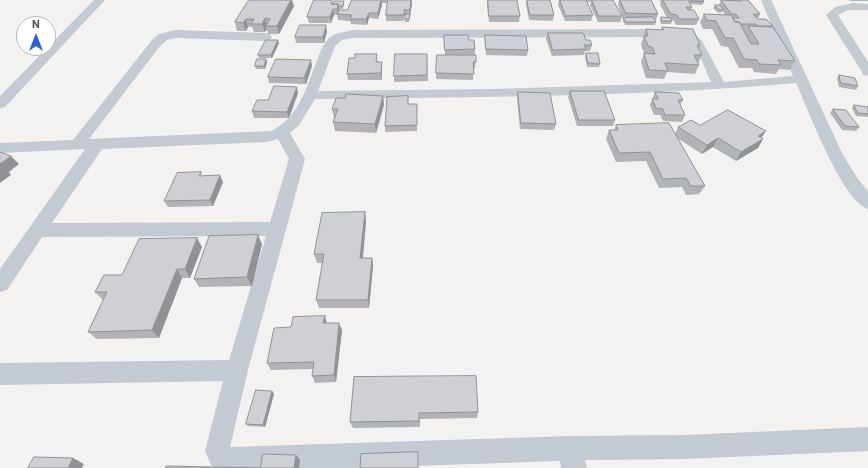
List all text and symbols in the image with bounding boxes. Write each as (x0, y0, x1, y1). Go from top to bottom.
north arrow (16, 16, 56, 56)
text: N (32, 18, 40, 31)

